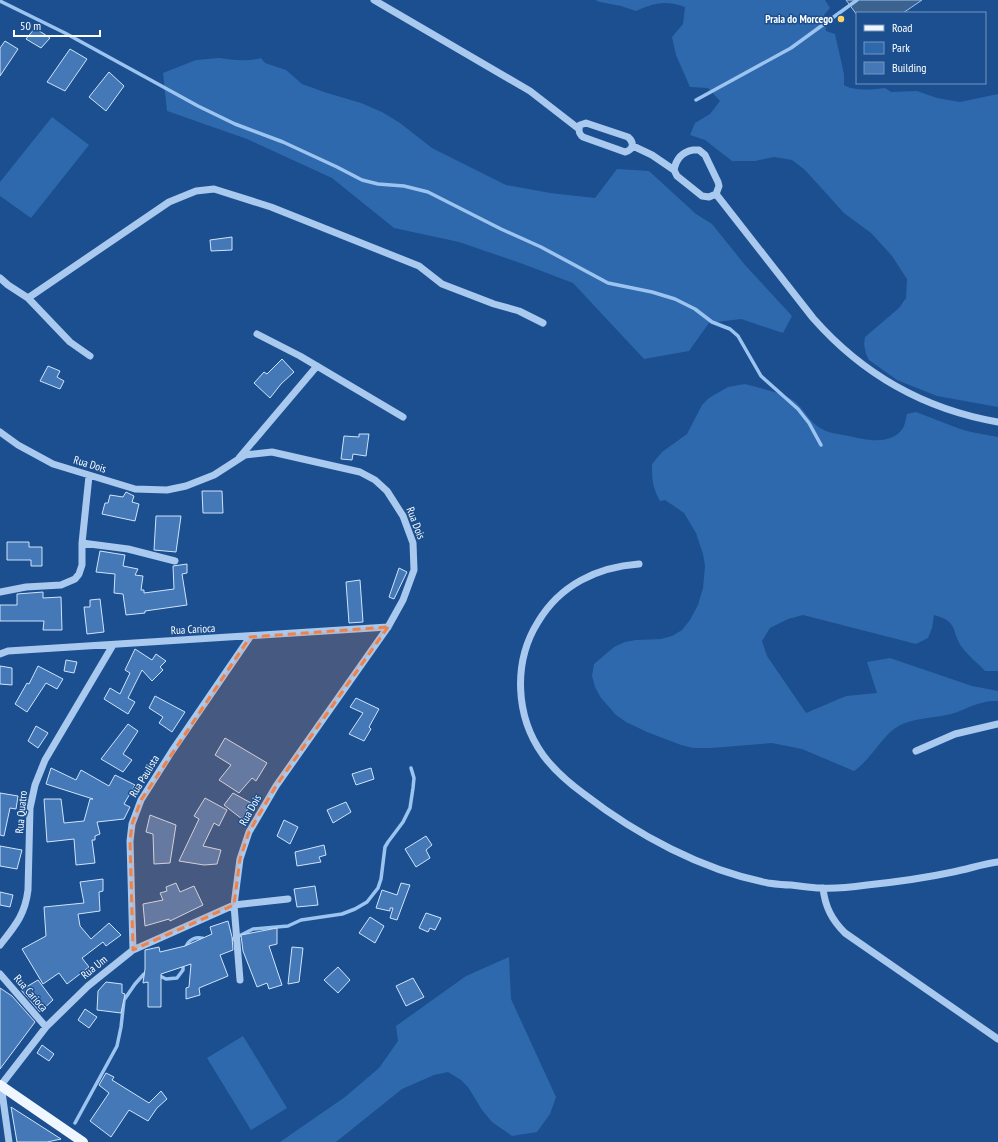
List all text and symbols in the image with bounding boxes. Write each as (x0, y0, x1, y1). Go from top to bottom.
scale bar (14, 12, 100, 38)
place label: Praia do Morcego (765, 12, 833, 26)
legend (856, 12, 986, 84)
marker: Praia do Morcego (836, 14, 846, 24)
text: 50 m (20, 18, 41, 33)
text: Road (892, 20, 912, 35)
text: Park (892, 40, 910, 55)
text: Building (892, 60, 927, 75)
street label: Rua Dois (72, 452, 108, 476)
street label: Rua Dois (403, 505, 429, 541)
street label: Rua Carioca (170, 621, 216, 637)
street label: Rua Paulista (126, 752, 162, 800)
street label: Rua Quatro (12, 790, 30, 834)
street label: Rua Dois (236, 792, 264, 828)
street label: Rua Um (78, 952, 110, 982)
street label: Rua Carioca (11, 972, 51, 1014)

